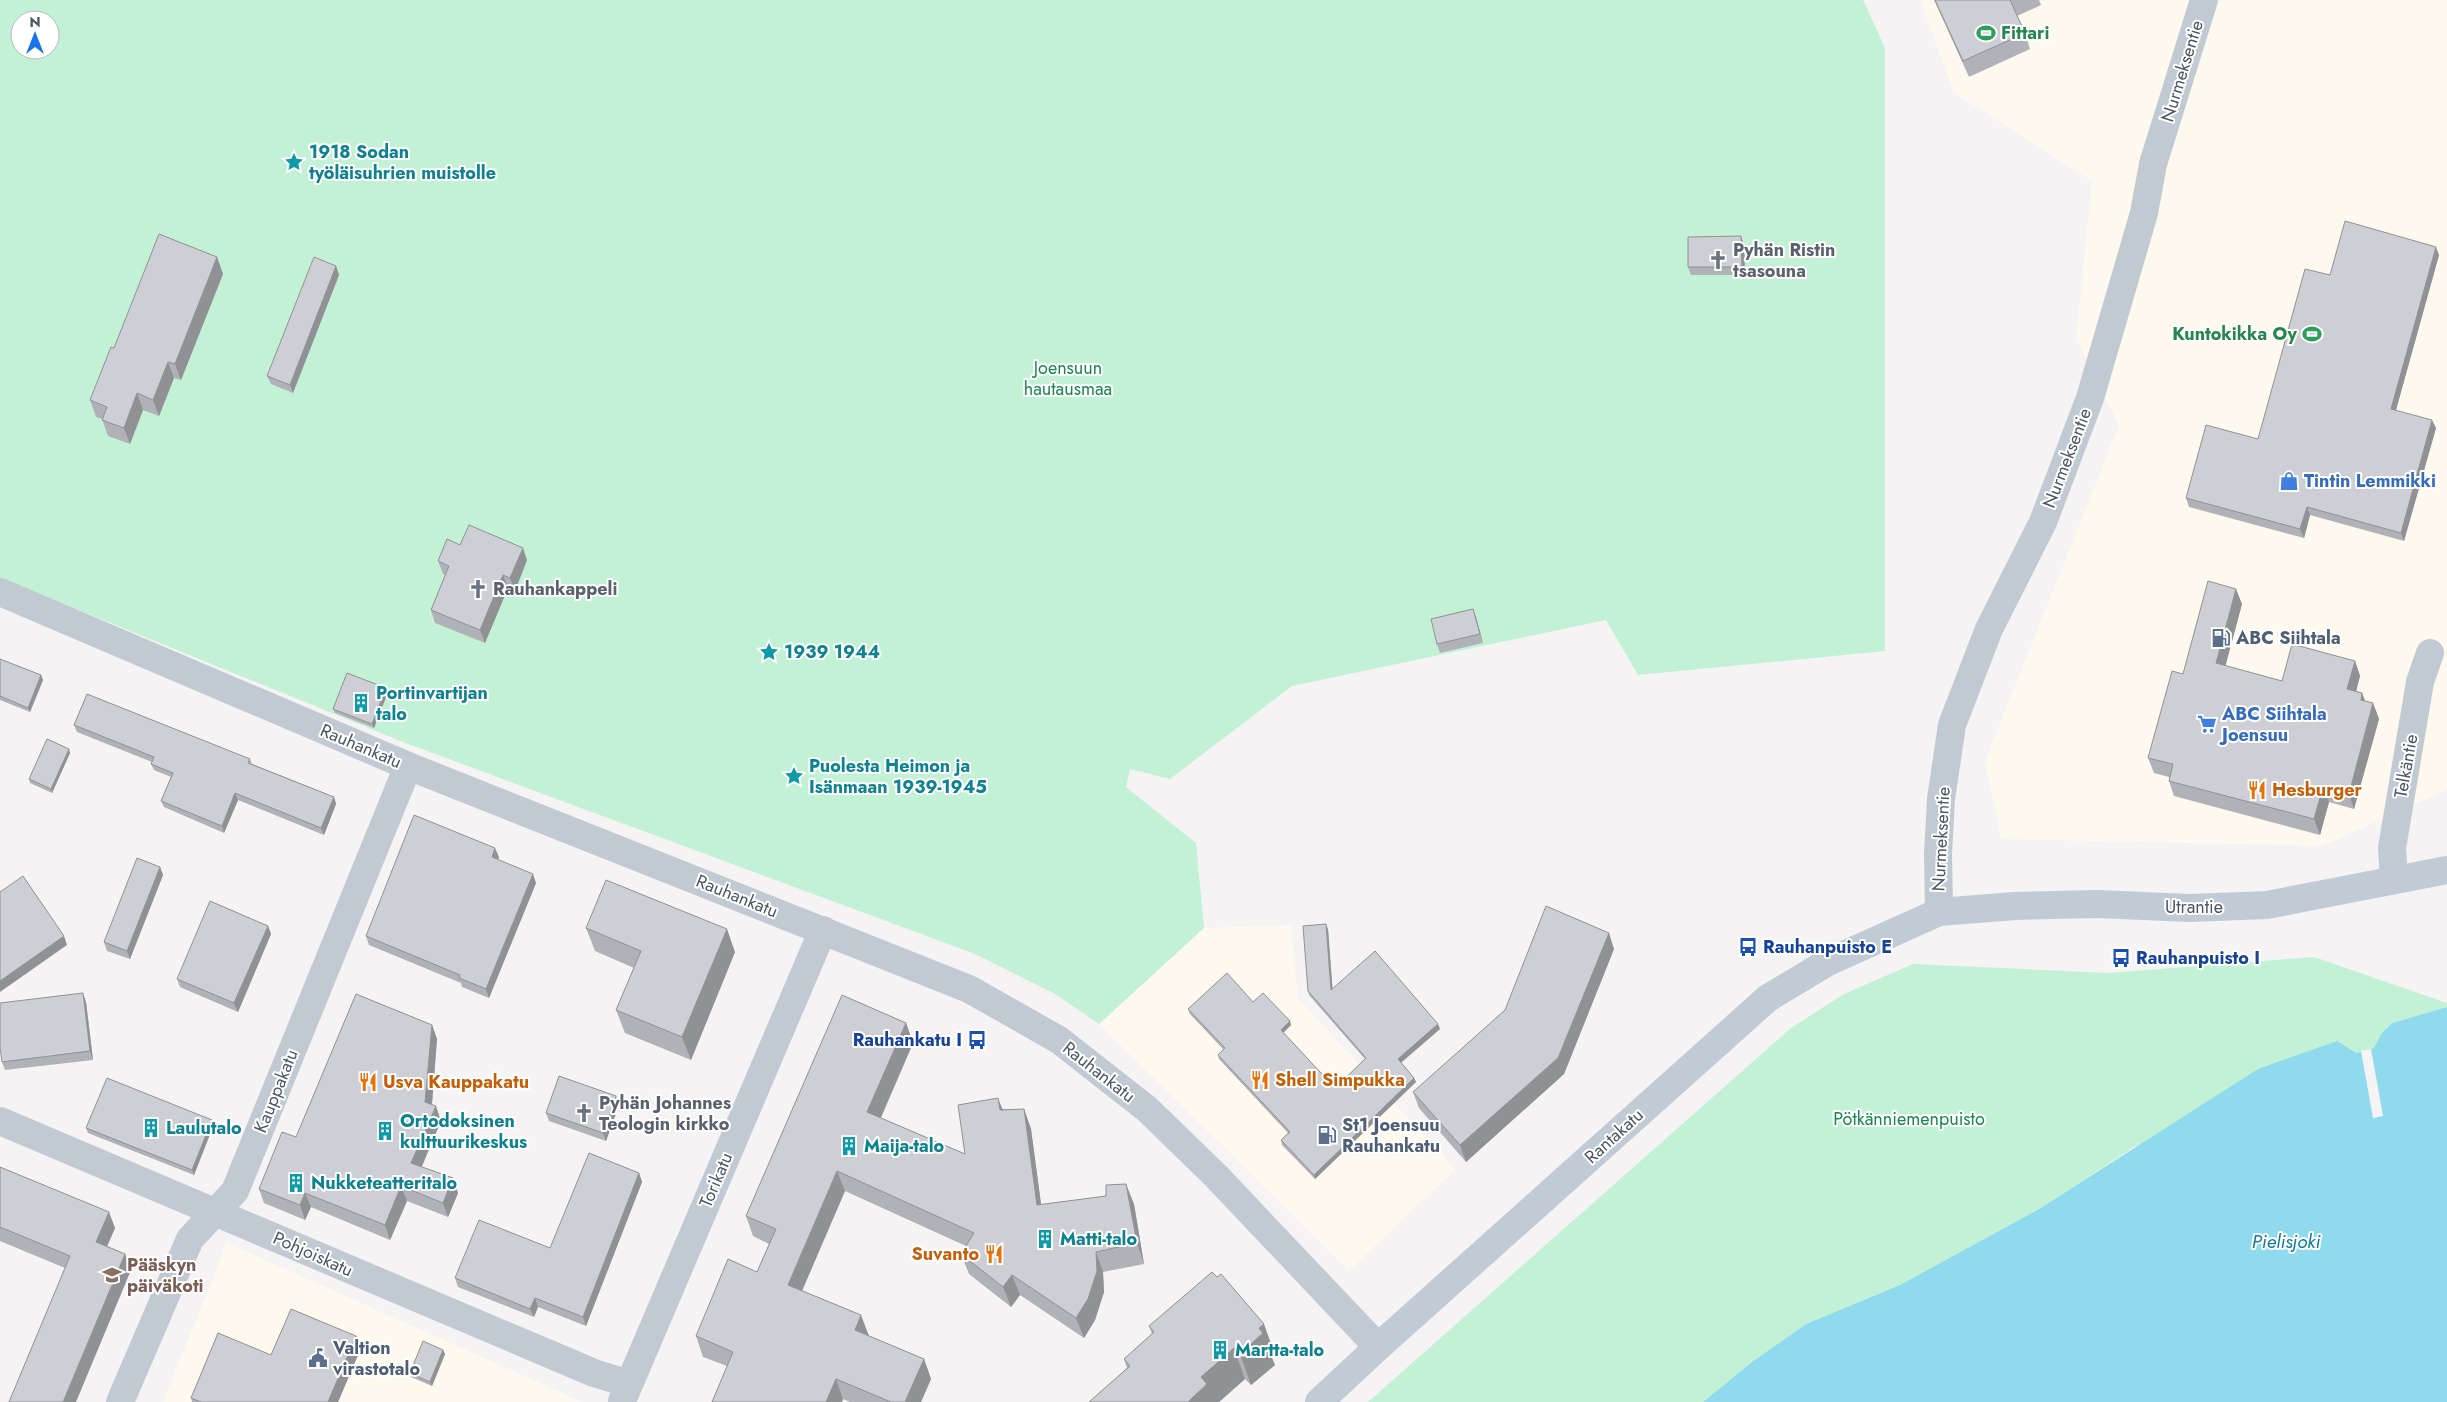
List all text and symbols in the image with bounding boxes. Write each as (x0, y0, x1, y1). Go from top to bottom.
north arrow (10, 10, 60, 60)
text: N (29, 12, 41, 32)
street label: Nurmeksentie (2154, 17, 2210, 125)
place label: Fittari (2001, 20, 2049, 46)
sports icon: Fittari (1975, 22, 1997, 44)
place label: 1918 Sodan työläisuhrien muistolle (309, 139, 496, 186)
place icon: 1918 Sodan työläisuhrien muistolle (283, 151, 305, 173)
place label: Pyhän Ristin tsasouna (1733, 237, 1835, 284)
church icon: Pyhän Ristin tsasouna (1707, 249, 1729, 271)
place label: Kuntokikka Oy (2172, 321, 2298, 347)
sports icon: Kuntokikka Oy (2301, 323, 2323, 345)
park label: Joensuun hautausmaa (1024, 355, 1112, 402)
street label: Nurmeksentie (2036, 404, 2098, 512)
place label: Tintin Lemmikki (2304, 468, 2436, 494)
shop icon: Tintin Lemmikki (2278, 470, 2300, 492)
place label: Rauhankappeli (493, 576, 617, 602)
church icon: Rauhankappeli (467, 578, 489, 600)
place label: ABC Siihtala (2235, 625, 2341, 651)
fuel station icon: ABC Siihtala (2210, 627, 2232, 649)
place label: 1939 1944 (784, 639, 880, 665)
place icon: 1939 1944 (758, 641, 780, 663)
place label: Portinvartijan talo (376, 680, 488, 727)
building icon: Portinvartijan talo (350, 692, 372, 714)
place label: ABC Siihtala Joensuu (2219, 701, 2327, 748)
supermarket icon: ABC Siihtala Joensuu (2196, 713, 2218, 735)
street label: Rauhankatu (316, 717, 406, 775)
street label: Telkäntie (2388, 732, 2424, 800)
place label: Puolesta Heimon ja Isänmaan 1939-1945 (809, 753, 987, 800)
place icon: Puolesta Heimon ja Isänmaan 1939-1945 (783, 765, 805, 787)
place label: Hesburger (2272, 777, 2363, 803)
restaurant icon: Hesburger (2246, 779, 2268, 801)
street label: Nurmeksentie (1925, 786, 1957, 892)
street label: Rauhankatu (692, 868, 782, 924)
street label: Utrantie (2165, 894, 2223, 920)
place label: Rauhanpuisto E (1763, 934, 1892, 960)
bus stop icon: Rauhanpuisto E (1737, 936, 1759, 958)
place label: Rauhanpuisto I (2136, 945, 2260, 971)
bus stop icon: Rauhanpuisto I (2110, 947, 2132, 969)
place label: Rauhankatu I (853, 1027, 962, 1053)
bus stop icon: Rauhankatu I (966, 1029, 988, 1051)
street label: Rauhankatu (1057, 1035, 1141, 1109)
street label: Kauppakatu (247, 1045, 305, 1137)
place label: Shell Simpukka (1275, 1067, 1405, 1093)
place label: Usva Kauppakatu (383, 1069, 529, 1095)
restaurant icon: Shell Simpukka (1249, 1069, 1271, 1091)
restaurant icon: Usva Kauppakatu (357, 1071, 379, 1093)
place label: Pyhän Johannes Teologin kirkko (599, 1090, 731, 1137)
church icon: Pyhän Johannes Teologin kirkko (573, 1102, 595, 1124)
street label: Rantakatu (1579, 1102, 1649, 1170)
park label: Pötkänniemenpuisto (1833, 1106, 1985, 1132)
place label: Ortodoksinen kulttuurikeskus (400, 1108, 527, 1155)
place label: St1 Joensuu Rauhankatu (1342, 1112, 1440, 1159)
place label: Laulutalo (166, 1115, 242, 1141)
building icon: Laulutalo (140, 1117, 162, 1139)
building icon: Ortodoksinen kulttuurikeskus (374, 1120, 396, 1142)
fuel station icon: St1 Joensuu Rauhankatu (1316, 1124, 1338, 1146)
place label: Maija-talo (864, 1133, 945, 1159)
building icon: Maija-talo (838, 1135, 860, 1157)
street label: Torikatu (693, 1148, 739, 1212)
place label: Nukketeatteritalo (311, 1170, 458, 1196)
building icon: Nukketeatteritalo (285, 1172, 307, 1194)
street label: Pohjoiskatu (269, 1225, 357, 1283)
place label: Matti-talo (1060, 1226, 1137, 1252)
building icon: Matti-talo (1034, 1228, 1056, 1250)
water label: Pielisjoki (2252, 1228, 2321, 1255)
place label: Suvanto (912, 1241, 979, 1267)
restaurant icon: Suvanto (983, 1243, 1005, 1265)
place label: Pääskyn päiväkoti (127, 1252, 204, 1299)
school or university icon: Pääskyn päiväkoti (101, 1264, 123, 1286)
place label: Valtion virastotalo (332, 1335, 420, 1382)
place label: Martta-talo (1235, 1337, 1325, 1363)
building icon: Martta-talo (1209, 1339, 1231, 1361)
public building icon: Valtion virastotalo (307, 1347, 329, 1369)

